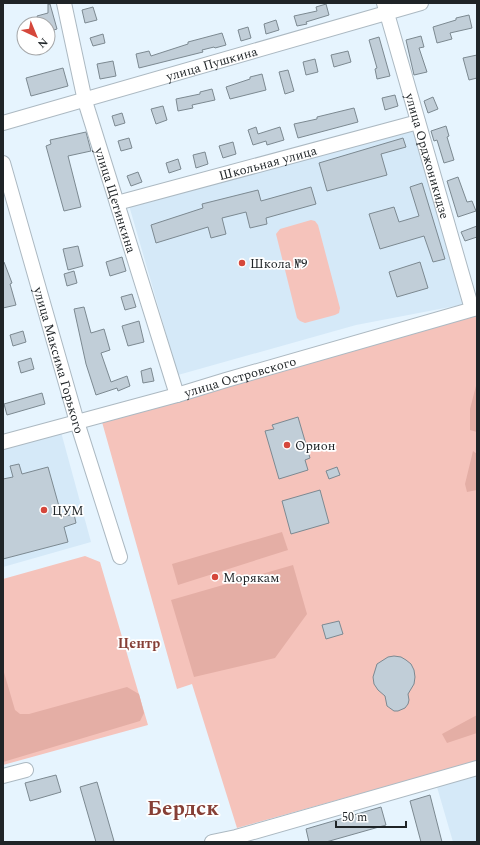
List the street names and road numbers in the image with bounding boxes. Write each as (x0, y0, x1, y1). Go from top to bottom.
street label: улица Пушкина (163, 41, 261, 87)
street label: улица Орджоникидзе (399, 90, 455, 221)
street label: Школьная улица (217, 141, 320, 186)
street label: улица Щетинкина (89, 144, 141, 256)
street label: улица Максима Горького (28, 284, 89, 436)
street label: улица Островского (181, 351, 299, 403)

